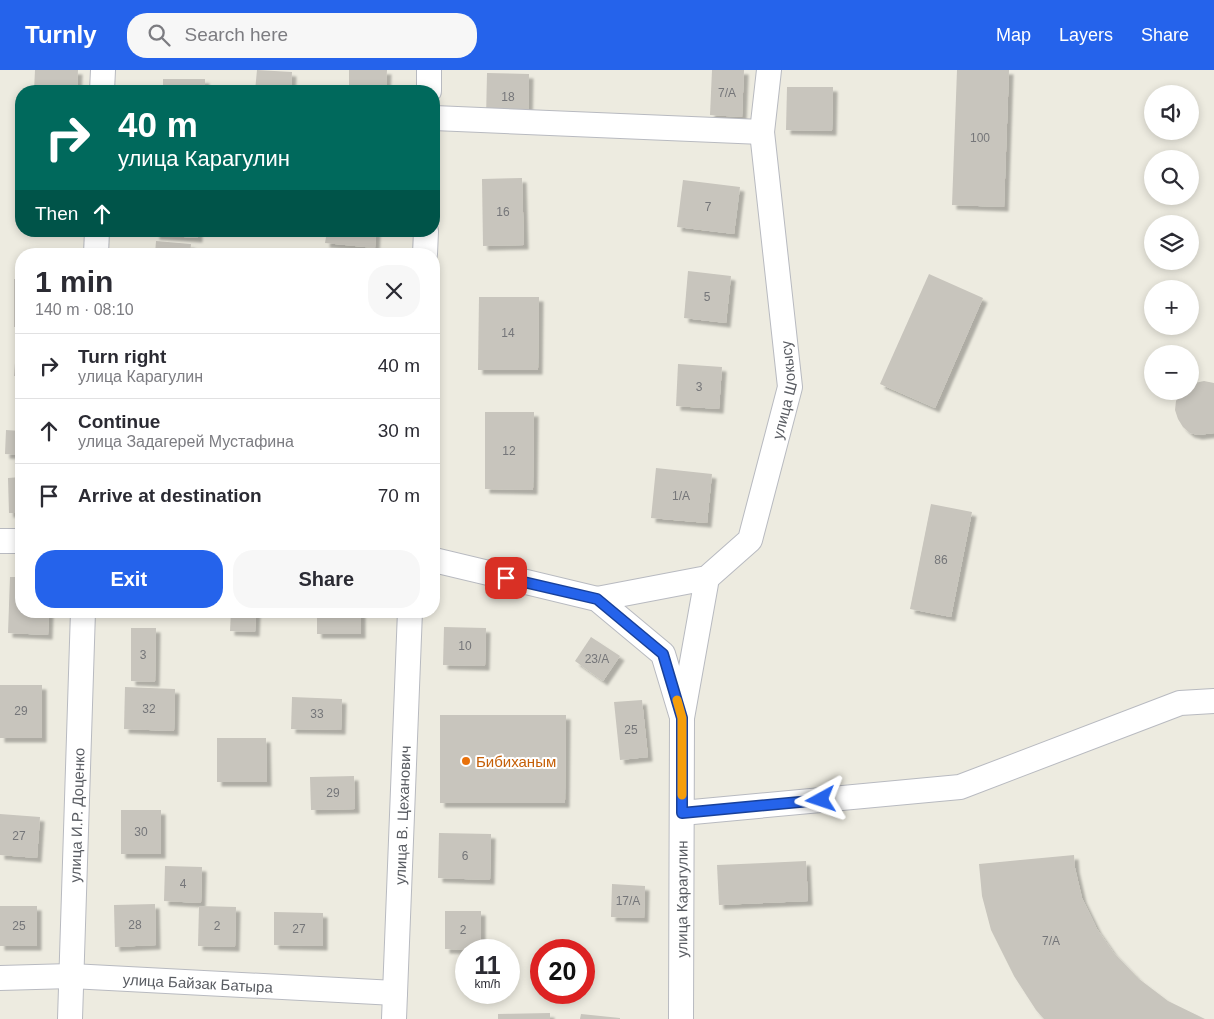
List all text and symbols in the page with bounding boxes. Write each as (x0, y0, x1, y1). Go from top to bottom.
search box (127, 13, 477, 58)
text: Turnly (25, 21, 97, 48)
icon: search (145, 21, 173, 49)
text: Search here (185, 24, 288, 45)
text: Map (996, 25, 1031, 45)
text: Layers (1059, 25, 1113, 45)
text: Share (1141, 25, 1189, 45)
map controls (1144, 85, 1199, 400)
button: sound (1144, 85, 1199, 140)
house number: 7/А (718, 86, 736, 100)
house number: 18 (501, 90, 515, 104)
icon: right (35, 105, 100, 170)
text: 40 m (118, 105, 198, 144)
house number: 100 (970, 131, 990, 145)
text: улица Карагулин (118, 146, 290, 171)
button: search (1144, 150, 1199, 205)
icon: ahead (88, 200, 116, 228)
house number: 7 (705, 200, 712, 214)
text: Then (35, 203, 78, 224)
house number: 16 (496, 205, 510, 219)
button: layers (1144, 215, 1199, 270)
text: 1 min (35, 265, 113, 298)
button: close (368, 265, 420, 317)
button: + (1144, 280, 1199, 335)
house number: 5 (704, 290, 711, 304)
text: 140 m · 08:10 (35, 301, 134, 318)
house number: 14 (501, 326, 515, 340)
street label: улица Шокысу (768, 339, 800, 441)
button: − (1144, 345, 1199, 400)
text: Turn right (78, 346, 166, 367)
icon: right (35, 352, 63, 380)
text: 40 m (378, 355, 420, 376)
text: улица Карагулин (78, 368, 203, 385)
house number: 3 (696, 380, 703, 394)
text: Continue (78, 411, 160, 432)
icon: ahead (35, 417, 63, 445)
text: 30 m (378, 420, 420, 441)
text: улица Задагерей Мустафина (78, 433, 294, 450)
house number: 12 (502, 444, 516, 458)
icon: arrive (35, 482, 63, 510)
text: Arrive at destination (78, 485, 262, 506)
text: 70 m (378, 485, 420, 506)
house number: 1/А (672, 489, 690, 503)
button: Exit (35, 550, 223, 608)
button: Share (233, 550, 420, 608)
house number: 86 (934, 553, 948, 567)
pin (485, 557, 527, 599)
icon: arrive (492, 564, 520, 592)
house number: 10 (458, 639, 472, 653)
house number: 3 (140, 648, 147, 662)
house number: 23/А (585, 652, 609, 666)
house number: 32 (142, 702, 156, 716)
house number: 29 (14, 704, 28, 718)
house number: 33 (310, 707, 324, 721)
house number: 25 (624, 723, 638, 737)
street label: улица В. Цеханович (391, 745, 413, 885)
street label: улица И.Р. Доценко (66, 747, 87, 883)
place label: Бибиханым (476, 753, 556, 770)
marker: Бибиханым (460, 755, 472, 767)
position arrow (794, 773, 846, 825)
house number: 29 (326, 786, 340, 800)
house number: 30 (134, 825, 148, 839)
house number: 27 (12, 829, 26, 843)
street label: улица Карагулин (673, 840, 690, 958)
house number: 6 (462, 849, 469, 863)
house number: 4 (180, 877, 187, 891)
house number: 17/А (616, 894, 640, 908)
house number: 28 (128, 918, 142, 932)
house number: 25 (12, 919, 26, 933)
house number: 2 (214, 919, 221, 933)
house number: 27 (292, 922, 306, 936)
house number: 2 (460, 923, 467, 937)
house number: 7/А (1042, 934, 1060, 948)
speed limit sign: 20 (530, 939, 595, 1004)
text: 11 (474, 951, 501, 979)
street label: улица Байзак Батыра (122, 970, 274, 995)
text: km/h (474, 977, 501, 991)

